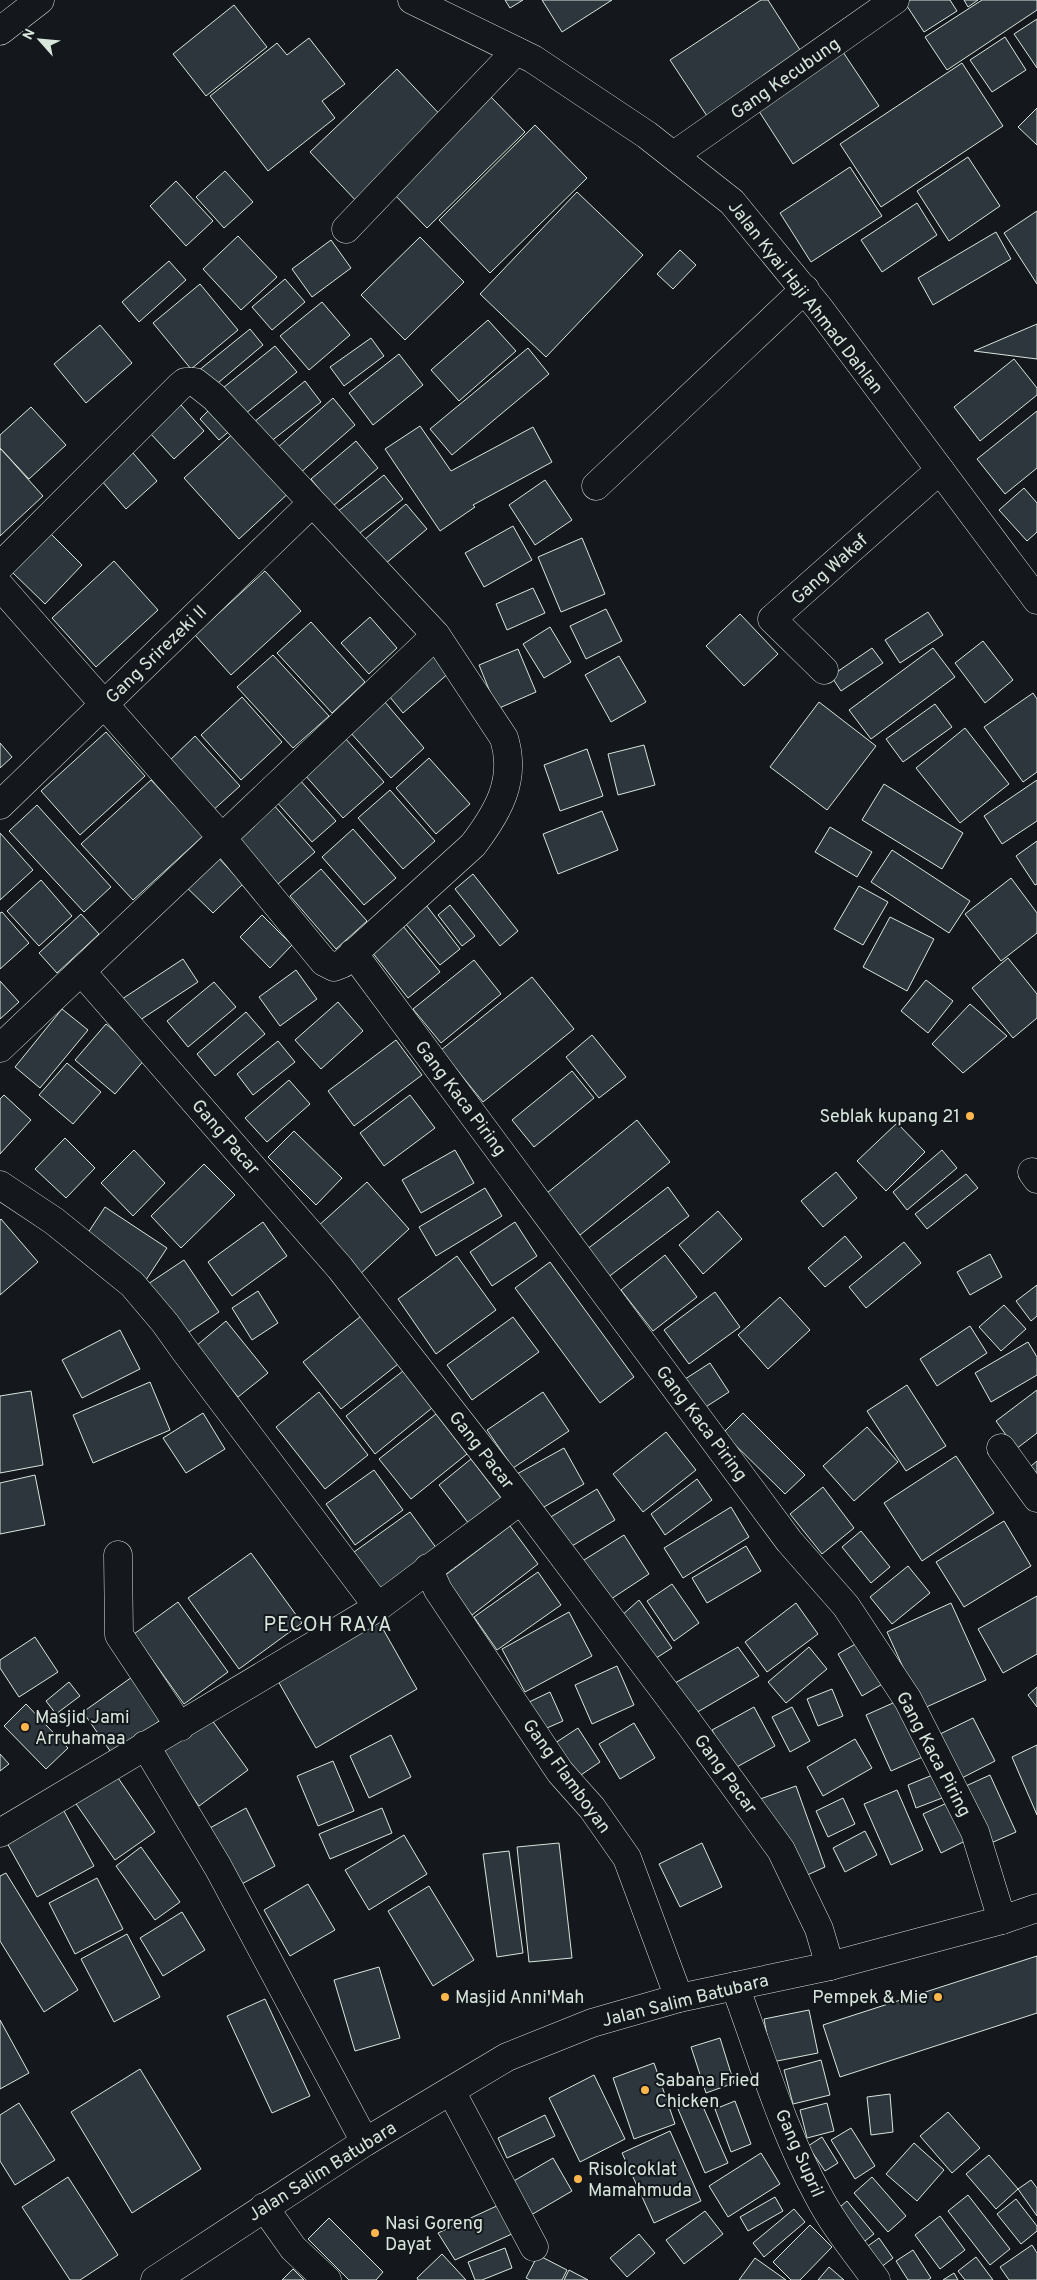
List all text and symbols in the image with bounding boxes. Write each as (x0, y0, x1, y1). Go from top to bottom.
north arrow (15, 15, 65, 65)
text: N (20, 26, 40, 43)
street label: Gang Kecubung (727, 33, 845, 125)
street label: Jalan Kyai Haji Ahmad Dahlan (722, 196, 888, 399)
street label: Gang Wakaf (787, 530, 873, 611)
street label: Gang Srirezeki II (101, 601, 213, 709)
street label: Gang Kaca Piring (409, 1037, 511, 1161)
street label: Gang Pacar (186, 1095, 264, 1181)
place label: Seblak kupang 21 (820, 1106, 960, 1129)
marker: Seblak kupang 21 (964, 1110, 976, 1122)
street label: Gang Kaca Piring (650, 1362, 752, 1486)
street label: Gang Pacar (443, 1407, 519, 1495)
district label: PECOH RAYA (264, 1613, 392, 1639)
street label: Gang Kaca Piring (890, 1688, 975, 1821)
place label: Masjid Jami Arruhamaa (35, 1707, 130, 1751)
street label: Gang Flamboyan (517, 1715, 615, 1839)
marker: Masjid Jami Arruhamaa (19, 1721, 31, 1733)
street label: Gang Pacar (688, 1730, 761, 1819)
street label: Jalan Salim Batubara (600, 1970, 771, 2033)
place label: Masjid Anni'Mah (455, 1987, 584, 2010)
place label: Pempek & Mie (812, 1987, 928, 2010)
marker: Masjid Anni'Mah (439, 1991, 451, 2003)
marker: Pempek & Mie (932, 1991, 944, 2003)
place label: Sabana Fried Chicken (655, 2070, 760, 2114)
marker: Sabana Fried Chicken (639, 2084, 651, 2096)
street label: Gang Supril (769, 2106, 828, 2201)
street label: Jalan Salim Batubara (244, 2117, 401, 2227)
place label: Risolcoklat Mamahmuda (588, 2159, 692, 2203)
marker: Risolcoklat Mamahmuda (572, 2173, 584, 2185)
place label: Nasi Goreng Dayat (385, 2213, 483, 2257)
marker: Nasi Goreng Dayat (369, 2227, 381, 2239)

